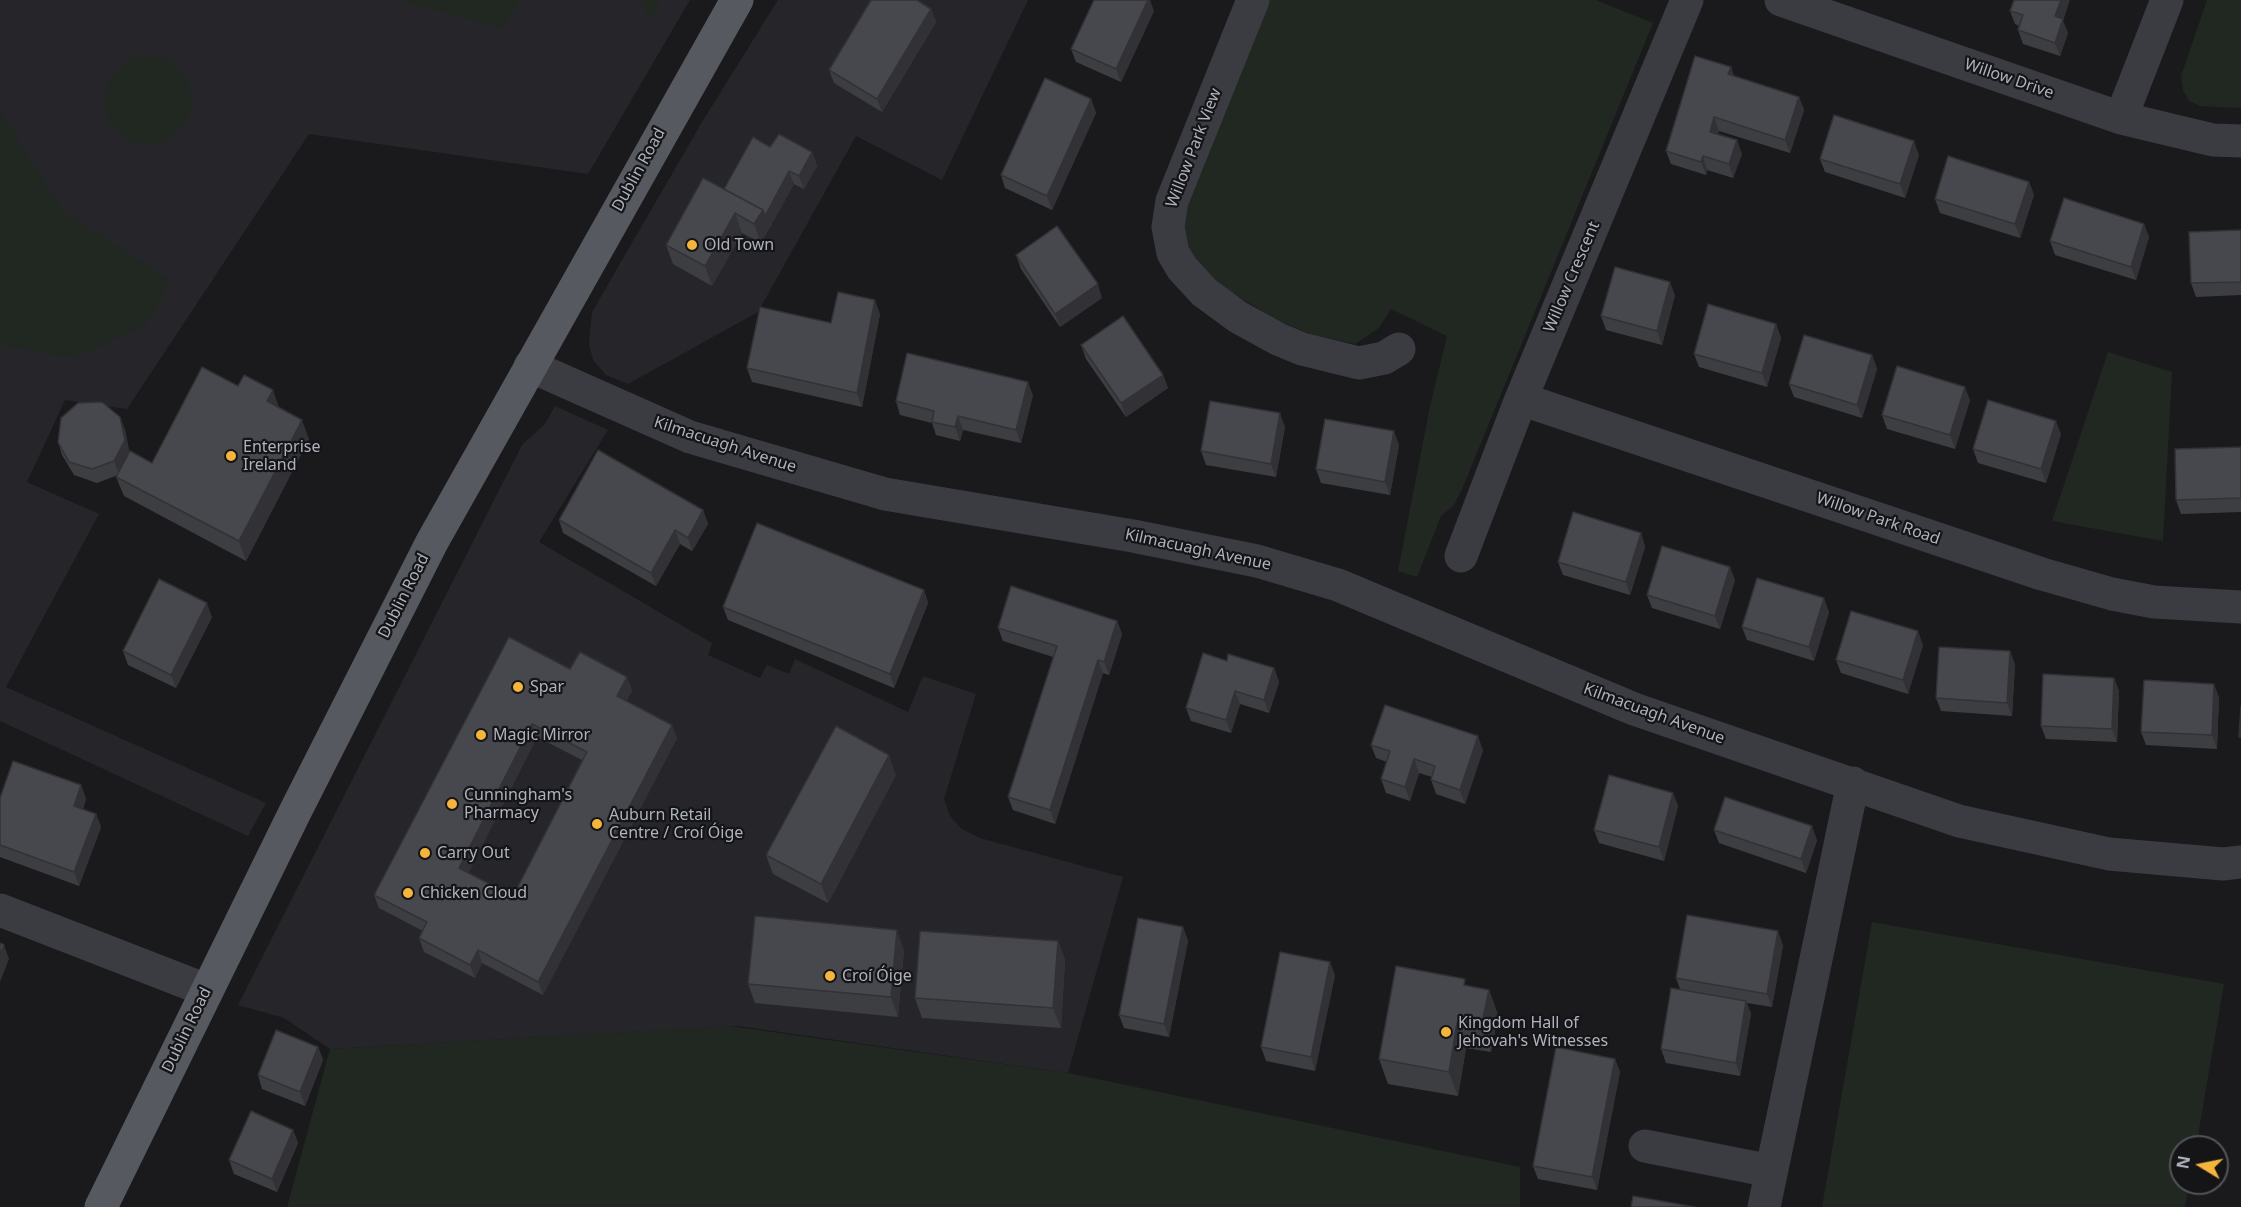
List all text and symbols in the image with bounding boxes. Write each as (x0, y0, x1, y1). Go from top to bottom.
street label: Willow Drive (1962, 55, 2056, 103)
street label: Willow Park View (1162, 86, 1226, 210)
street label: Dublin Road (608, 125, 670, 215)
street label: Willow Crescent (1540, 219, 1604, 335)
place label: Old Town (704, 235, 774, 255)
marker: Old Town (685, 238, 699, 252)
street label: Kilmacuagh Avenue (651, 413, 799, 477)
place label: Enterprise Ireland (243, 437, 320, 475)
marker: Enterprise Ireland (224, 449, 238, 463)
street label: Willow Park Road (1814, 489, 1942, 549)
street label: Kilmacuagh Avenue (1123, 525, 1273, 575)
street label: Dublin Road (375, 551, 433, 641)
place label: Spar (530, 677, 564, 697)
marker: Spar (511, 680, 525, 694)
street label: Kilmacuagh Avenue (1581, 680, 1727, 748)
place label: Magic Mirror (493, 725, 590, 745)
marker: Magic Mirror (474, 728, 488, 742)
place label: Cunningham's Pharmacy (464, 785, 572, 823)
marker: Cunningham's Pharmacy (445, 797, 459, 811)
place label: Auburn Retail Centre / Croí Óige (609, 805, 743, 843)
marker: Auburn Retail Centre / Croí Óige (590, 817, 604, 831)
place label: Carry Out (437, 843, 510, 863)
marker: Carry Out (418, 846, 432, 860)
place label: Chicken Cloud (420, 883, 527, 903)
marker: Chicken Cloud (401, 886, 415, 900)
place label: Croí Óige (842, 966, 912, 986)
marker: Croí Óige (823, 969, 837, 983)
street label: Dublin Road (158, 984, 216, 1076)
place label: Kingdom Hall of Jehovah's Witnesses (1458, 1013, 1608, 1051)
marker: Kingdom Hall of Jehovah's Witnesses (1439, 1025, 1453, 1039)
north arrow (2169, 1135, 2229, 1195)
text: N (2171, 1154, 2195, 1171)

